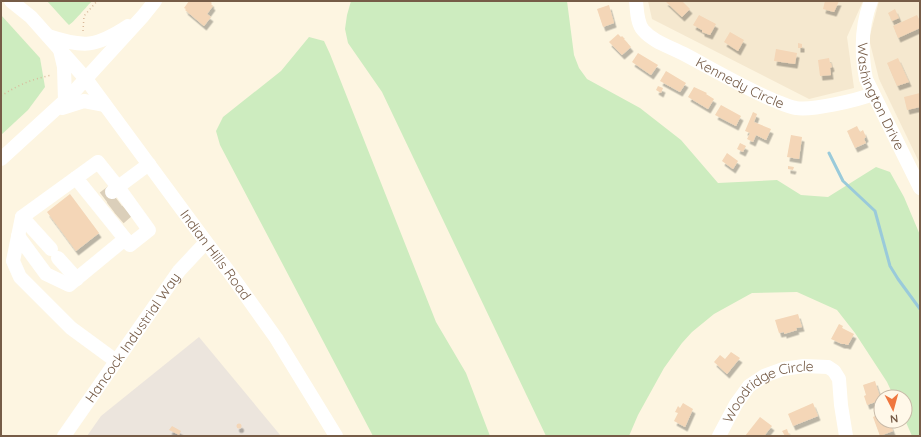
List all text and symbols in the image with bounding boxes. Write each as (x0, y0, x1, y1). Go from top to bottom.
street label: Washington Drive (854, 42, 909, 153)
street label: Kennedy Circle (692, 53, 787, 113)
street label: Indian Hills Road (176, 206, 255, 304)
street label: Hancock Industrial Way (81, 269, 184, 406)
street label: Woodridge Circle (719, 357, 814, 426)
north arrow (873, 389, 913, 429)
text: N (889, 412, 899, 426)

